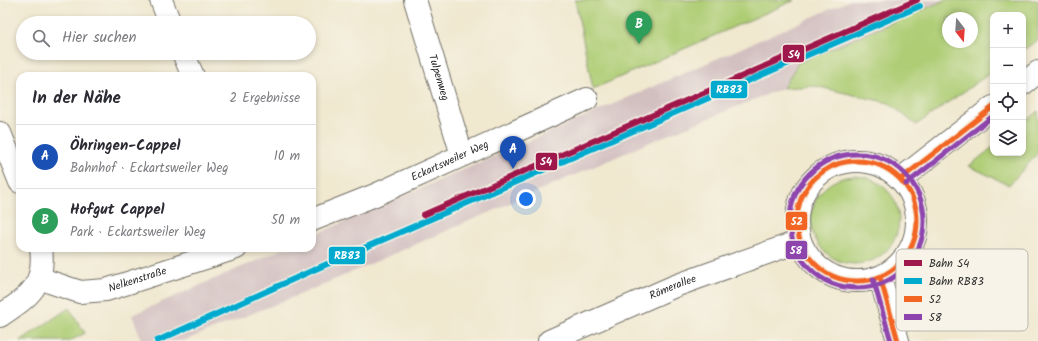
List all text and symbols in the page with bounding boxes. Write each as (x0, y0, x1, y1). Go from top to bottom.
pin: B (626, 11, 652, 44)
north arrow (942, 12, 978, 48)
map controls (990, 12, 1026, 156)
button: + (990, 12, 1026, 48)
search box (16, 16, 316, 60)
text: Hier suchen (62, 26, 136, 50)
icon: search (30, 27, 52, 49)
line badge: S4 (782, 44, 805, 63)
text: S4 (788, 46, 800, 64)
button: − (990, 48, 1026, 84)
street label: Tulpenweg (423, 52, 454, 103)
line badge: RB83 (710, 80, 748, 99)
text: RB83 (716, 81, 742, 99)
button: locate (990, 84, 1026, 120)
text: In der Nähe (32, 85, 121, 112)
text: 2 Ergebnisse (230, 88, 300, 109)
button: layers (990, 120, 1026, 156)
text: Öhringen-Cappel (70, 134, 181, 158)
street label: Eckartsweiler Weg (408, 136, 492, 187)
pin: A (500, 136, 526, 169)
text: A (41, 146, 49, 167)
text: 10 m (274, 146, 300, 167)
line badge: S4 (535, 152, 558, 171)
text: S4 (540, 153, 552, 171)
text: Bahnhof · Eckartsweiler Weg (70, 158, 228, 179)
your location (516, 189, 536, 209)
text: Hofgut Cappel (70, 198, 165, 222)
text: B (41, 210, 49, 231)
text: 50 m (271, 210, 300, 231)
line badge: 52 (785, 211, 808, 231)
text: 52 (790, 213, 803, 231)
text: Park · Eckartsweiler Weg (70, 222, 206, 243)
line badge: 58 (785, 240, 808, 260)
text: 58 (789, 242, 803, 260)
line badge: RB83 (328, 246, 366, 265)
text: RB83 (334, 247, 360, 265)
legend (896, 249, 1028, 331)
text: Bahn S4 (929, 255, 969, 273)
street label: Nelkenstraße (106, 262, 169, 298)
street label: Römerallee (647, 270, 699, 305)
text: Bahn RB83 (929, 273, 984, 291)
text: 52 (929, 291, 941, 309)
text: 58 (929, 309, 942, 327)

